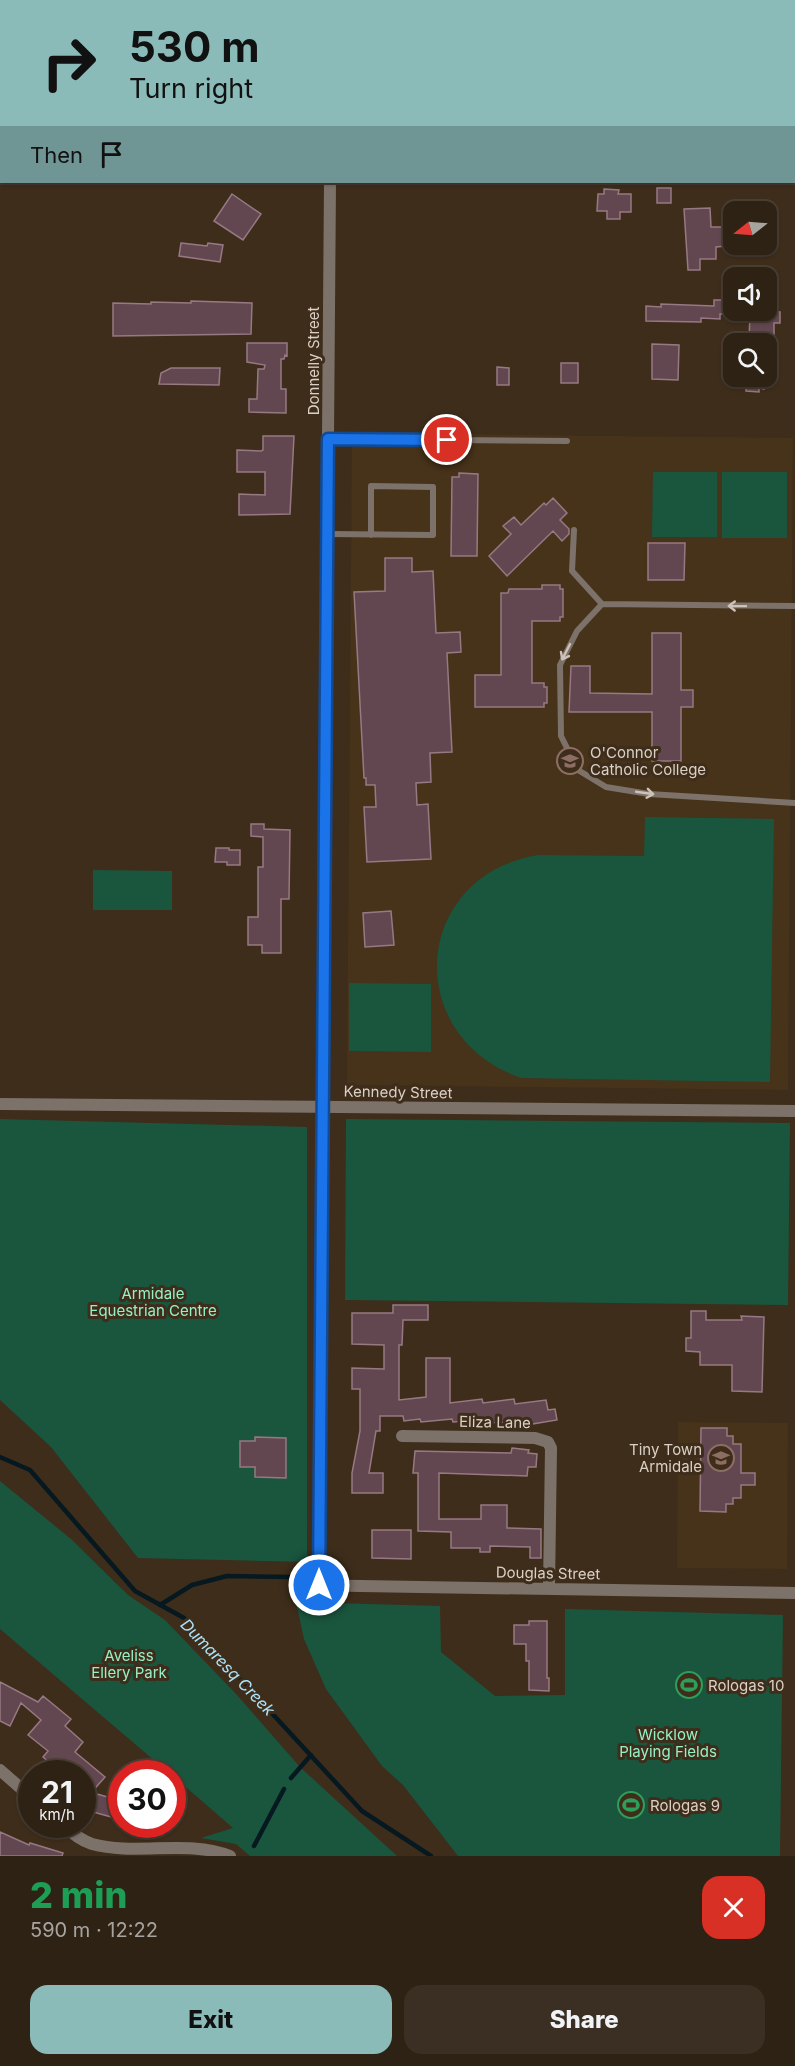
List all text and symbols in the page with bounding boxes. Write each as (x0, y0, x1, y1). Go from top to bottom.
text: 530 m (129, 21, 260, 72)
icon: right (30, 24, 108, 102)
text: Turn right (129, 72, 253, 105)
icon: arrive (95, 138, 128, 171)
text: Then (30, 142, 83, 168)
north arrow (723, 201, 777, 255)
map controls (723, 201, 777, 387)
button: sound (723, 267, 777, 321)
street label: Donnelly Street (304, 307, 323, 415)
button: search (723, 333, 777, 387)
pin (421, 414, 472, 465)
icon: arrive (430, 423, 463, 456)
one-way arrow (727, 600, 747, 612)
one-way arrow (560, 643, 572, 661)
place label: O'Connor Catholic College (590, 743, 706, 779)
school or university icon: O'Connor Catholic College (555, 746, 585, 776)
one-way arrow (635, 788, 654, 799)
street label: Kennedy Street (343, 1082, 453, 1102)
park label: Armidale Equestrian Centre (89, 1284, 217, 1320)
street label: Eliza Lane (459, 1412, 531, 1432)
place label: Tiny Town Armidale (629, 1440, 702, 1476)
school or university icon: Tiny Town Armidale (706, 1443, 736, 1473)
position arrow (287, 1553, 351, 1617)
street label: Douglas Street (496, 1563, 600, 1583)
water label: Dumaresq Creek (177, 1614, 280, 1720)
park label: Aveliss Ellery Park (91, 1646, 168, 1682)
sports icon: Rologas 10 (674, 1670, 704, 1700)
place label: Rologas 10 (708, 1676, 784, 1695)
park label: Wicklow Playing Fields (619, 1725, 717, 1761)
speed limit sign: 30 (108, 1760, 186, 1838)
text: 21 (41, 1774, 73, 1810)
sports icon: Rologas 9 (616, 1790, 646, 1820)
place label: Rologas 9 (650, 1796, 720, 1815)
text: km/h (39, 1805, 75, 1824)
text: 2 min (30, 1873, 127, 1917)
button: close (702, 1876, 765, 1939)
text: 590 m · 12:22 (30, 1918, 158, 1942)
button: Exit (30, 1985, 392, 2054)
button: Share (404, 1985, 765, 2054)

